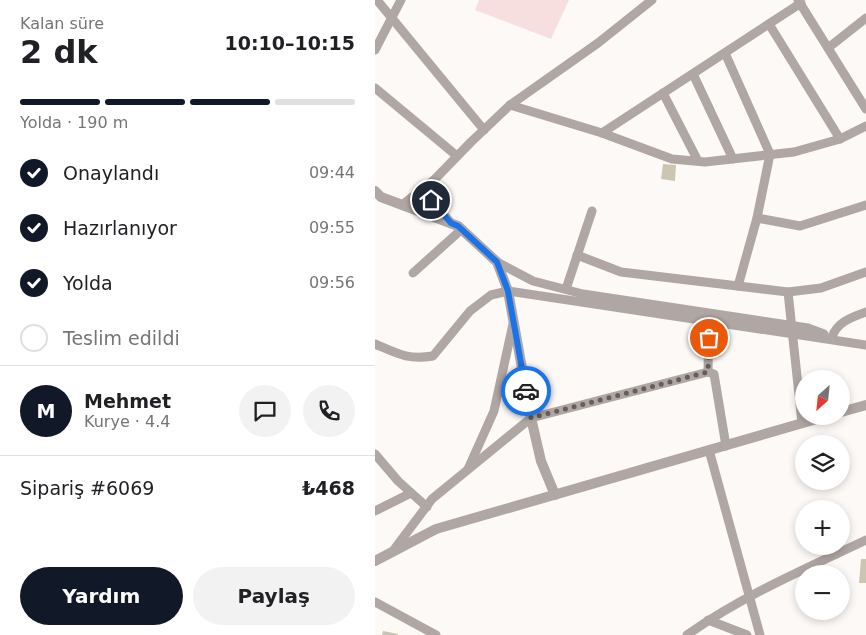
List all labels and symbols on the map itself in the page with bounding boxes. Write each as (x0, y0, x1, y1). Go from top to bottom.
pin (410, 179, 452, 221)
pin (688, 317, 730, 359)
courier (501, 366, 551, 416)
north arrow (795, 370, 850, 425)

